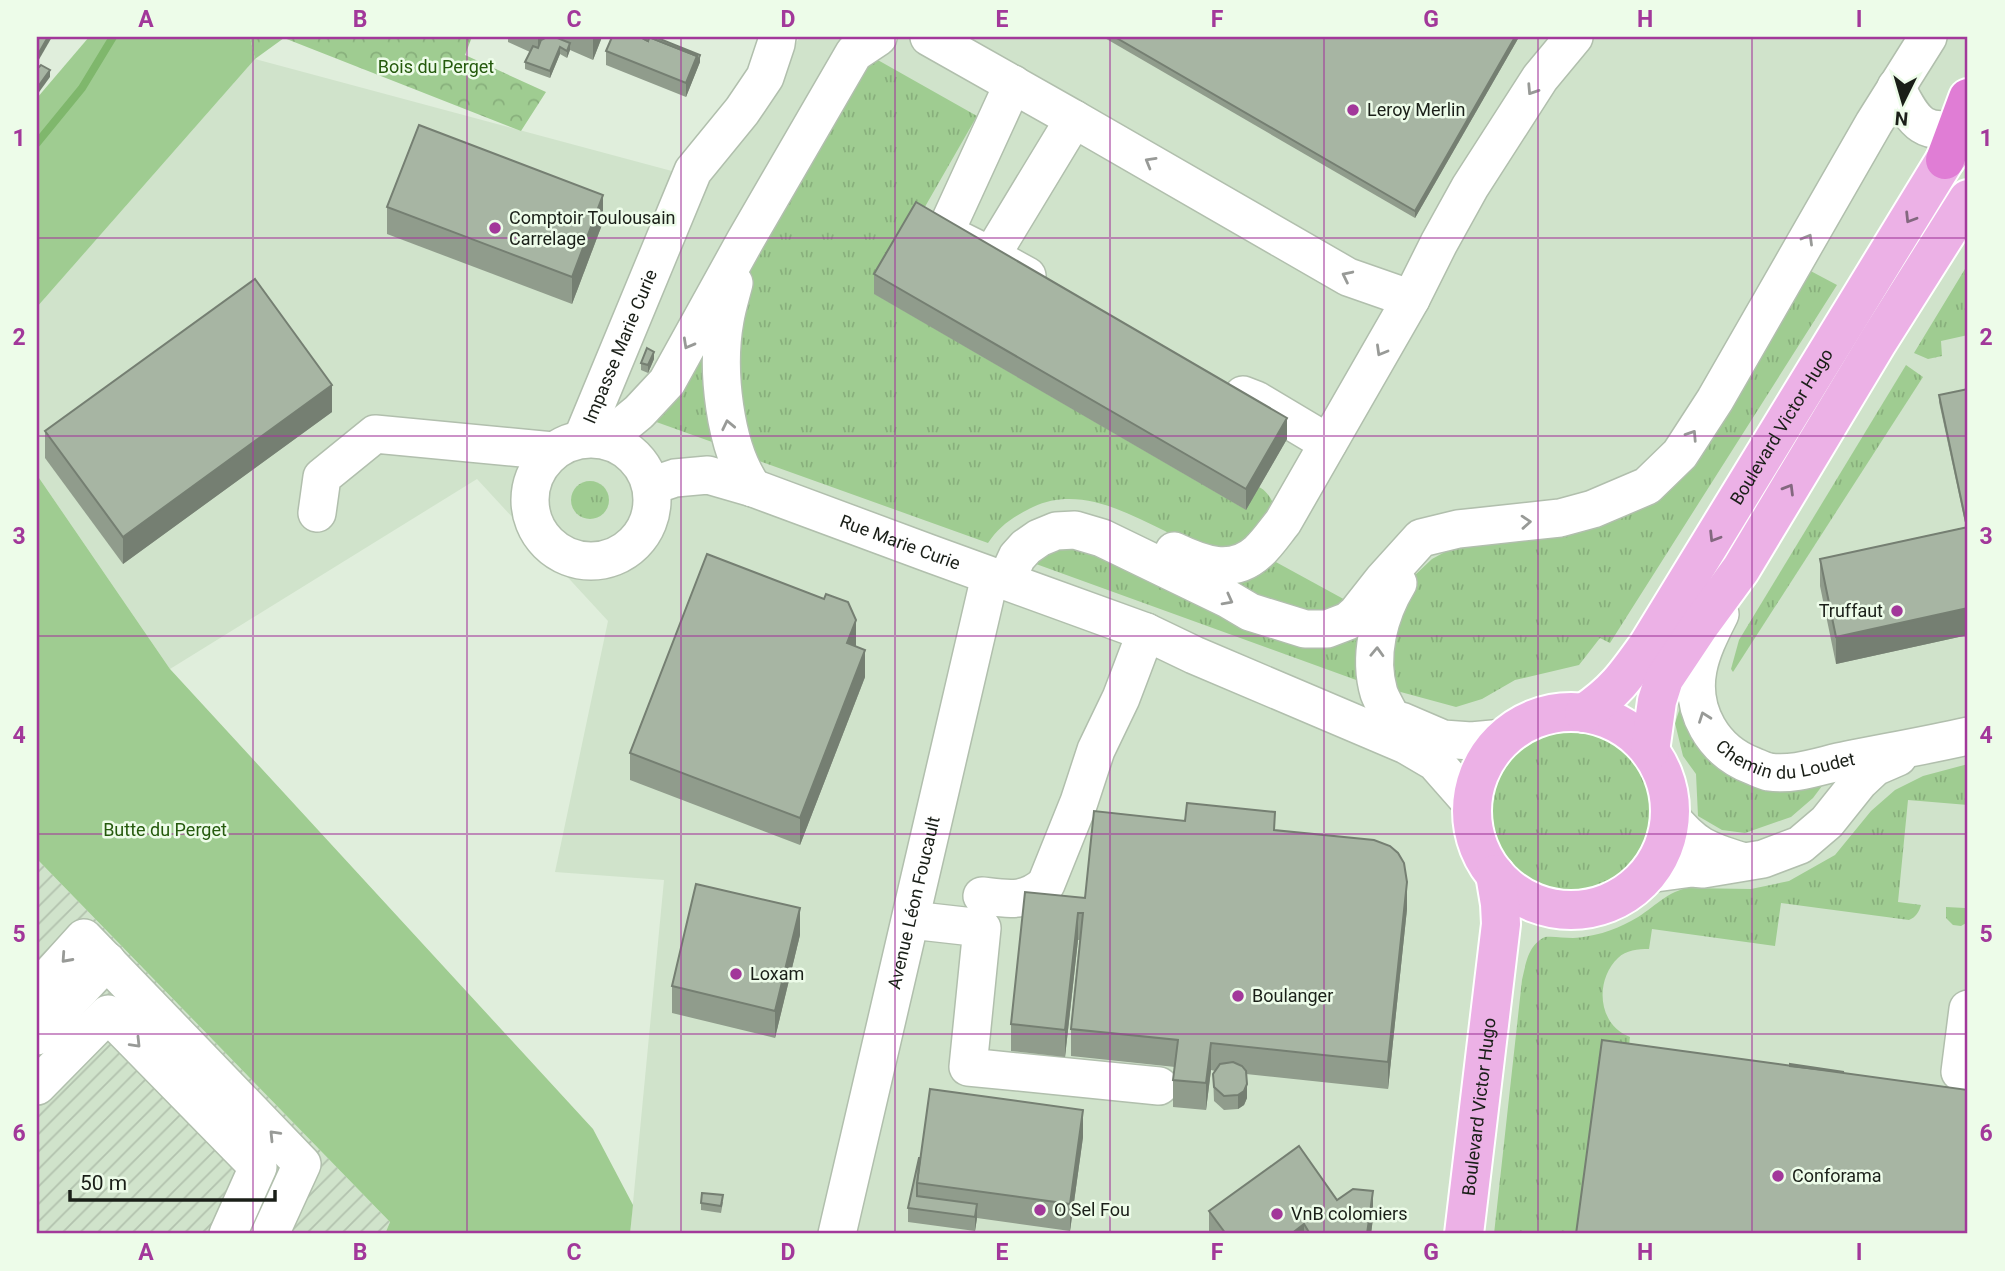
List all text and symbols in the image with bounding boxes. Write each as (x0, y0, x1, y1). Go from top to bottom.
text: A (138, 6, 154, 33)
text: B (353, 6, 367, 33)
text: C (566, 6, 582, 33)
text: D (781, 6, 795, 33)
text: E (996, 6, 1009, 33)
text: F (1211, 6, 1224, 33)
text: G (1423, 6, 1439, 33)
text: H (1637, 6, 1653, 33)
text: I (1856, 6, 1862, 33)
park label: Bois du Perget (378, 56, 494, 77)
north arrow (1868, 66, 1938, 136)
one-way arrow (1527, 83, 1540, 96)
place label: Leroy Merlin (1367, 99, 1465, 120)
marker: Leroy Merlin (1345, 102, 1361, 118)
text: N (1894, 106, 1909, 130)
text: 1 (12, 125, 26, 152)
text: 1 (1979, 125, 1993, 152)
one-way arrow (1144, 158, 1157, 171)
place label: Comptoir Toulousain Carrelage (509, 207, 675, 249)
one-way arrow (1905, 210, 1918, 223)
marker: Comptoir Toulousain Carrelage (487, 220, 503, 236)
one-way arrow (1800, 234, 1813, 247)
street label: Impasse Marie Curie (579, 266, 661, 427)
one-way arrow (1342, 270, 1354, 284)
text: 2 (12, 324, 26, 351)
text: 2 (1979, 324, 1993, 351)
one-way arrow (683, 336, 696, 349)
one-way arrow (1376, 344, 1389, 356)
street label: Boulevard Victor Hugo (1725, 345, 1837, 508)
one-way arrow (722, 419, 737, 431)
one-way arrow (1684, 430, 1696, 443)
one-way arrow (1780, 484, 1793, 497)
street label: Rue Marie Curie (837, 510, 963, 574)
one-way arrow (1521, 515, 1532, 530)
text: 3 (12, 523, 26, 550)
text: 3 (1979, 523, 1993, 550)
one-way arrow (1709, 529, 1722, 542)
one-way arrow (1221, 591, 1233, 605)
place label: Truffaut (1819, 600, 1883, 621)
marker: Truffaut (1889, 603, 1905, 619)
one-way arrow (1369, 646, 1384, 657)
one-way arrow (1698, 712, 1712, 724)
text: 4 (12, 722, 26, 749)
text: 4 (1979, 722, 1993, 749)
street label: Chemin du Loudet (1712, 735, 1857, 783)
street label: Avenue Léon Foucault (883, 814, 944, 991)
park label: Butte du Perget (103, 819, 227, 840)
text: 5 (12, 921, 26, 948)
text: 5 (1979, 921, 1993, 948)
one-way arrow (61, 950, 74, 963)
place label: Loxam (750, 963, 804, 984)
marker: Loxam (728, 966, 744, 982)
place label: Boulanger (1252, 985, 1333, 1006)
marker: Boulanger (1230, 988, 1246, 1004)
street label: Boulevard Victor Hugo (1458, 1017, 1500, 1197)
one-way arrow (128, 1034, 141, 1047)
text: 6 (12, 1120, 26, 1147)
text: 6 (1979, 1120, 1993, 1147)
one-way arrow (269, 1130, 282, 1143)
scale bar (70, 1159, 275, 1203)
place label: Conforama (1792, 1165, 1882, 1186)
marker: Conforama (1770, 1168, 1786, 1184)
text: 50 m (80, 1171, 127, 1195)
place label: O Sel Fou (1054, 1199, 1130, 1220)
marker: O Sel Fou (1032, 1202, 1048, 1218)
place label: VnB colomiers (1291, 1203, 1408, 1224)
marker: VnB colomiers (1269, 1206, 1285, 1222)
text: A (138, 1239, 154, 1266)
text: B (353, 1239, 367, 1266)
text: C (566, 1239, 582, 1266)
text: D (781, 1239, 795, 1266)
text: E (996, 1239, 1009, 1266)
text: F (1211, 1239, 1224, 1266)
text: G (1423, 1239, 1439, 1266)
text: H (1637, 1239, 1653, 1266)
text: I (1856, 1239, 1862, 1266)

